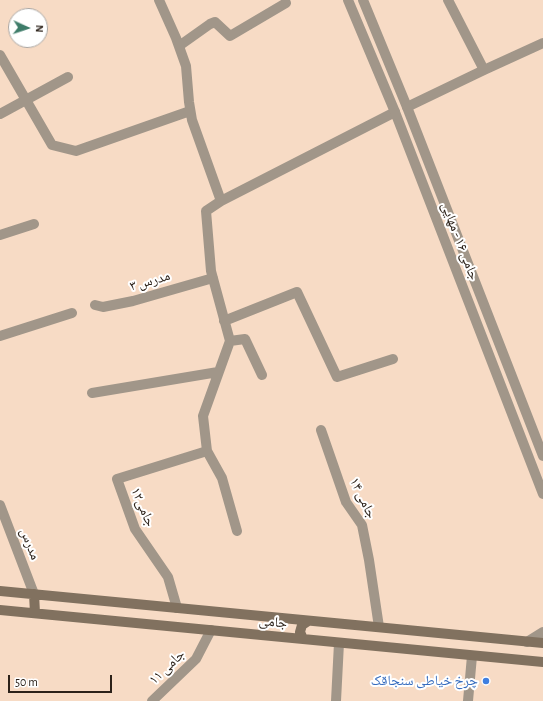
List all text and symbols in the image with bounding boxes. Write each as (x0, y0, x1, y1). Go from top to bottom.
north arrow (8, 8, 48, 48)
text: N (34, 24, 45, 33)
street label: جامی ۱۶ - مهایی (437, 200, 483, 282)
street label: مدرس ۳ (128, 267, 172, 295)
street label: جامی ۱۴ (346, 475, 380, 521)
street label: جامی۱۲ (127, 485, 159, 529)
street label: مدرس (16, 526, 44, 562)
street label: جامی (258, 612, 288, 632)
street label: جامی ۱۱ (146, 646, 188, 688)
scale bar (10, 667, 114, 693)
place label: چرخ خیاطی سنجاقک (371, 673, 478, 689)
text: 50 m (15, 676, 38, 688)
marker: چرخ خیاطی سنجاقک (481, 676, 491, 686)

